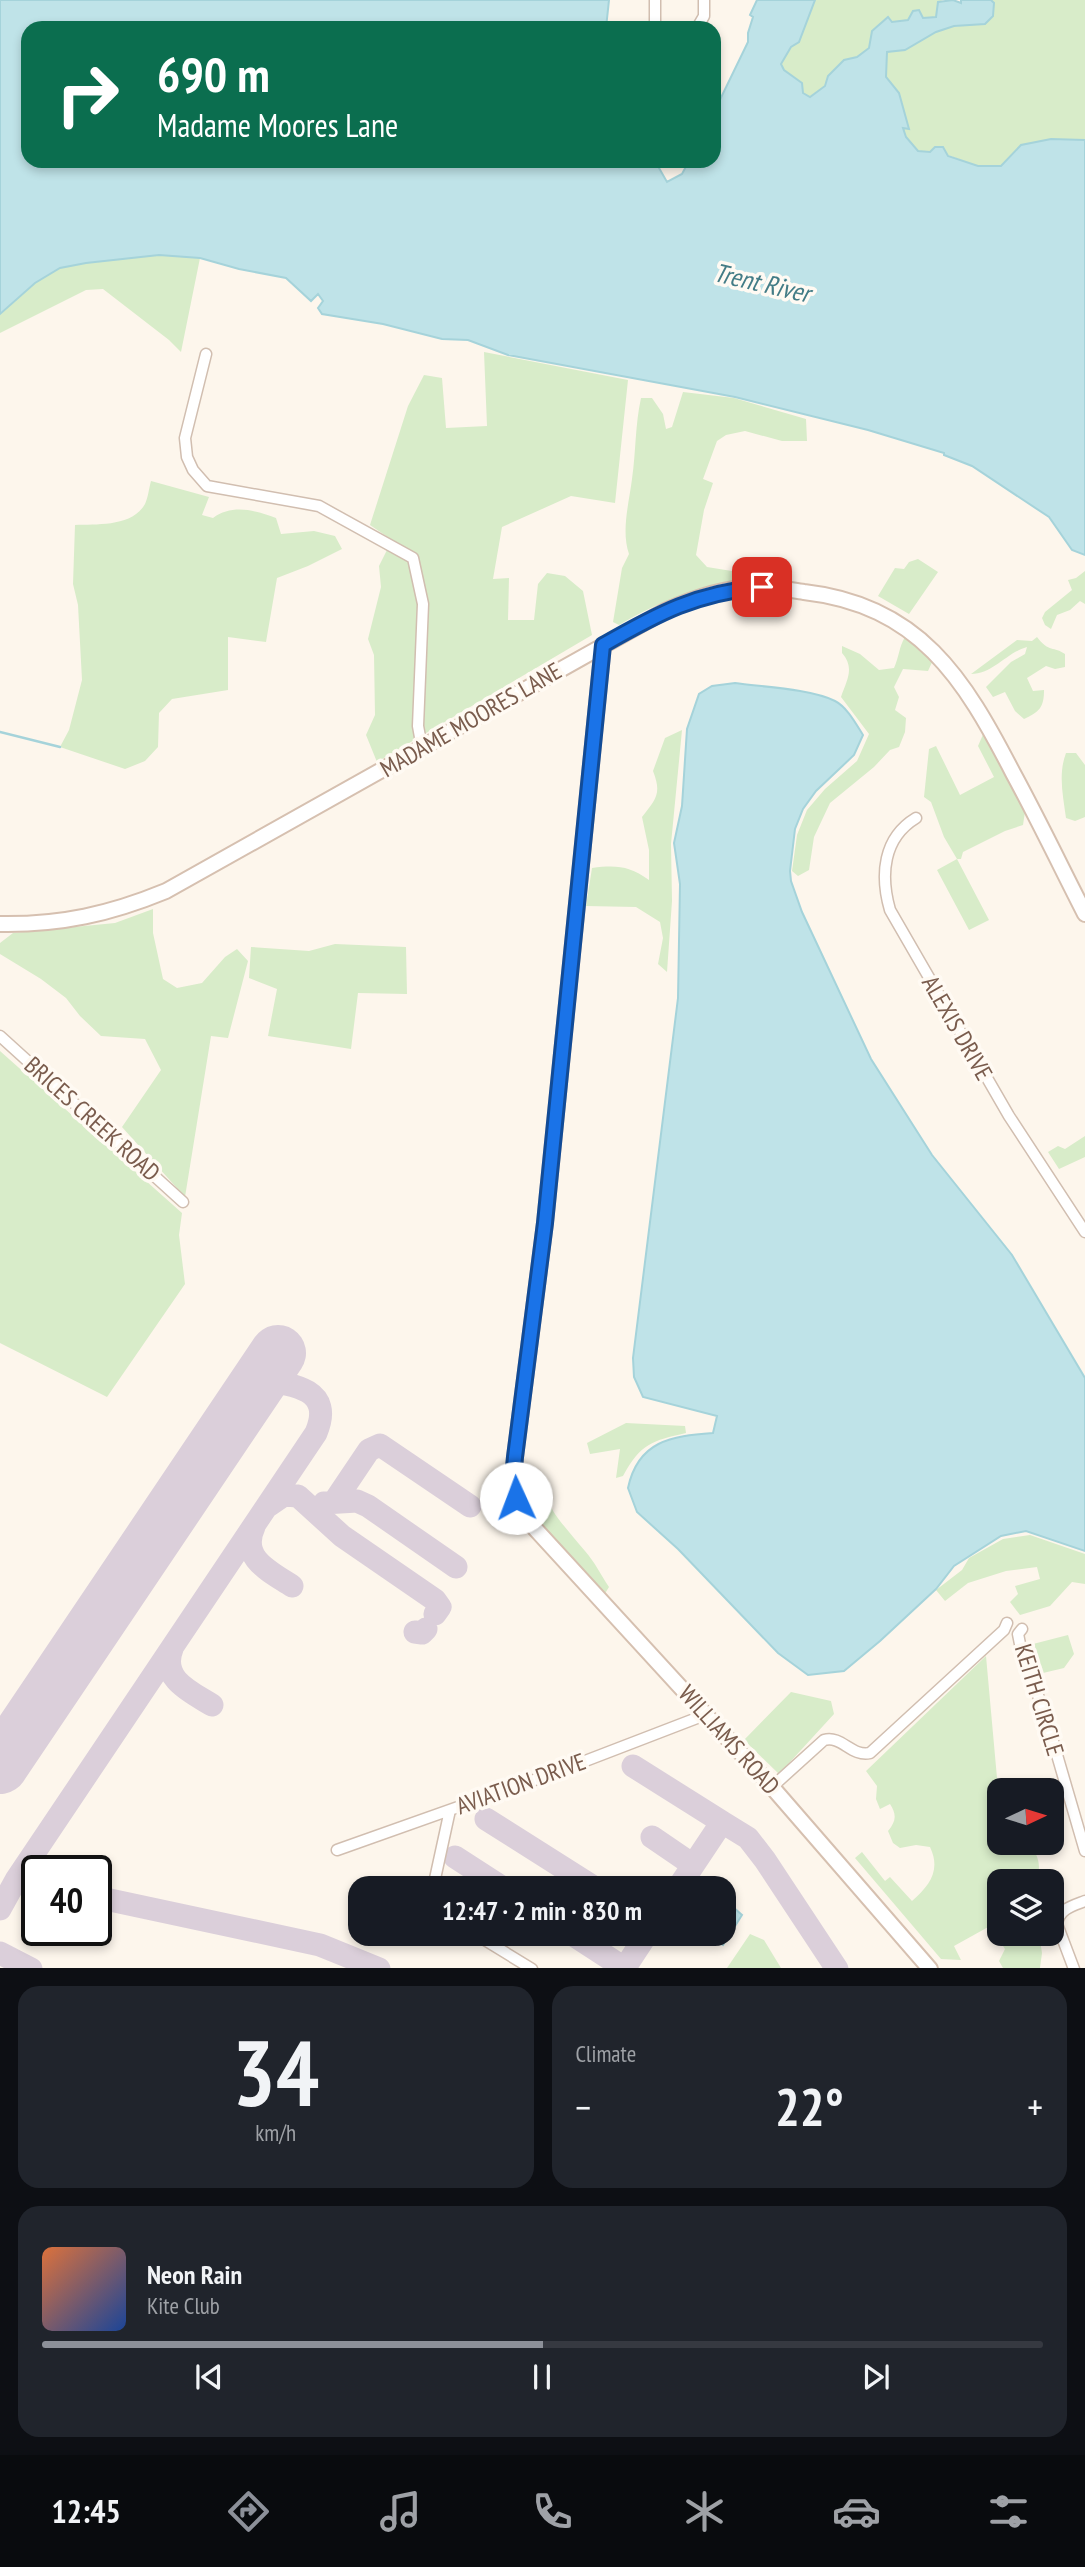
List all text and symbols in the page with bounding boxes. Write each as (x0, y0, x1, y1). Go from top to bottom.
text: 690 m (157, 42, 270, 106)
icon: right (42, 49, 133, 140)
text: Madame Moores Lane (157, 104, 398, 146)
water label: Trent River (711, 255, 817, 310)
pin (732, 557, 792, 617)
icon: arrive (743, 568, 781, 606)
street label: MADAME MOORES LANE (375, 655, 567, 784)
street label: ALEXIS DRIVE (915, 970, 1000, 1086)
street label: BRICES CREEK ROAD (18, 1050, 167, 1188)
position arrow (479, 1461, 553, 1535)
street label: KEITH CIRCLE (1008, 1640, 1071, 1759)
street label: WILLIAMS ROAD (672, 1678, 787, 1801)
street label: AVIATION DRIVE (452, 1746, 590, 1821)
north arrow (987, 1778, 1064, 1855)
map controls (987, 1778, 1064, 1946)
speed limit sign: 40 (21, 1855, 112, 1946)
button: layers (987, 1869, 1064, 1946)
text: 12:47 · 2 min · 830 m (442, 1894, 642, 1927)
text: 34 (232, 2013, 319, 2131)
text: Climate (576, 2039, 636, 2068)
text: 22° (775, 2073, 844, 2140)
text: − (576, 2082, 591, 2131)
text: + (1027, 2082, 1043, 2131)
text: km/h (255, 2118, 296, 2147)
text: Neon Rain (147, 2258, 242, 2291)
text: Kite Club (147, 2291, 220, 2320)
icon: previous (190, 2358, 228, 2396)
icon: pause (523, 2358, 561, 2396)
icon: next (857, 2358, 895, 2396)
icon: directions (224, 2487, 273, 2536)
icon: music (376, 2487, 425, 2536)
icon: phone (528, 2487, 577, 2536)
icon: climate (680, 2487, 729, 2536)
icon: car (832, 2487, 881, 2536)
icon: filters (984, 2487, 1033, 2536)
text: 12:45 (52, 2490, 121, 2532)

